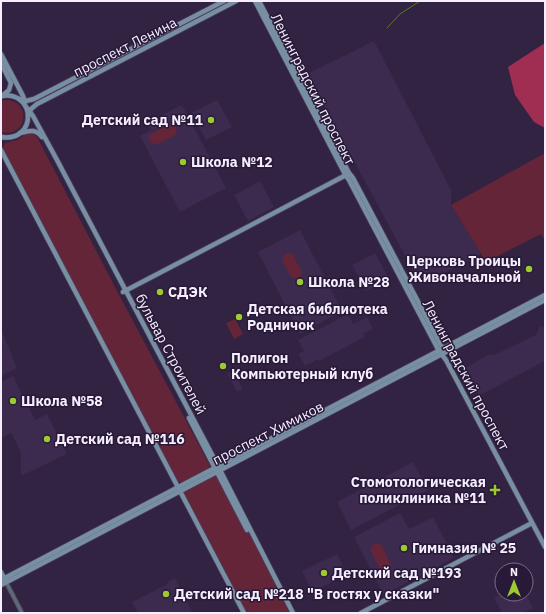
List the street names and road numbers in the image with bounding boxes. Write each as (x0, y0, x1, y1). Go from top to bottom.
street label: Ленинградский проспект (267, 10, 359, 168)
street label: проспект Ленина (70, 13, 180, 81)
street label: бульвар Строителей (132, 291, 210, 417)
street label: Ленинградский проспект (419, 297, 514, 454)
street label: проспект Химиков (209, 397, 327, 469)

